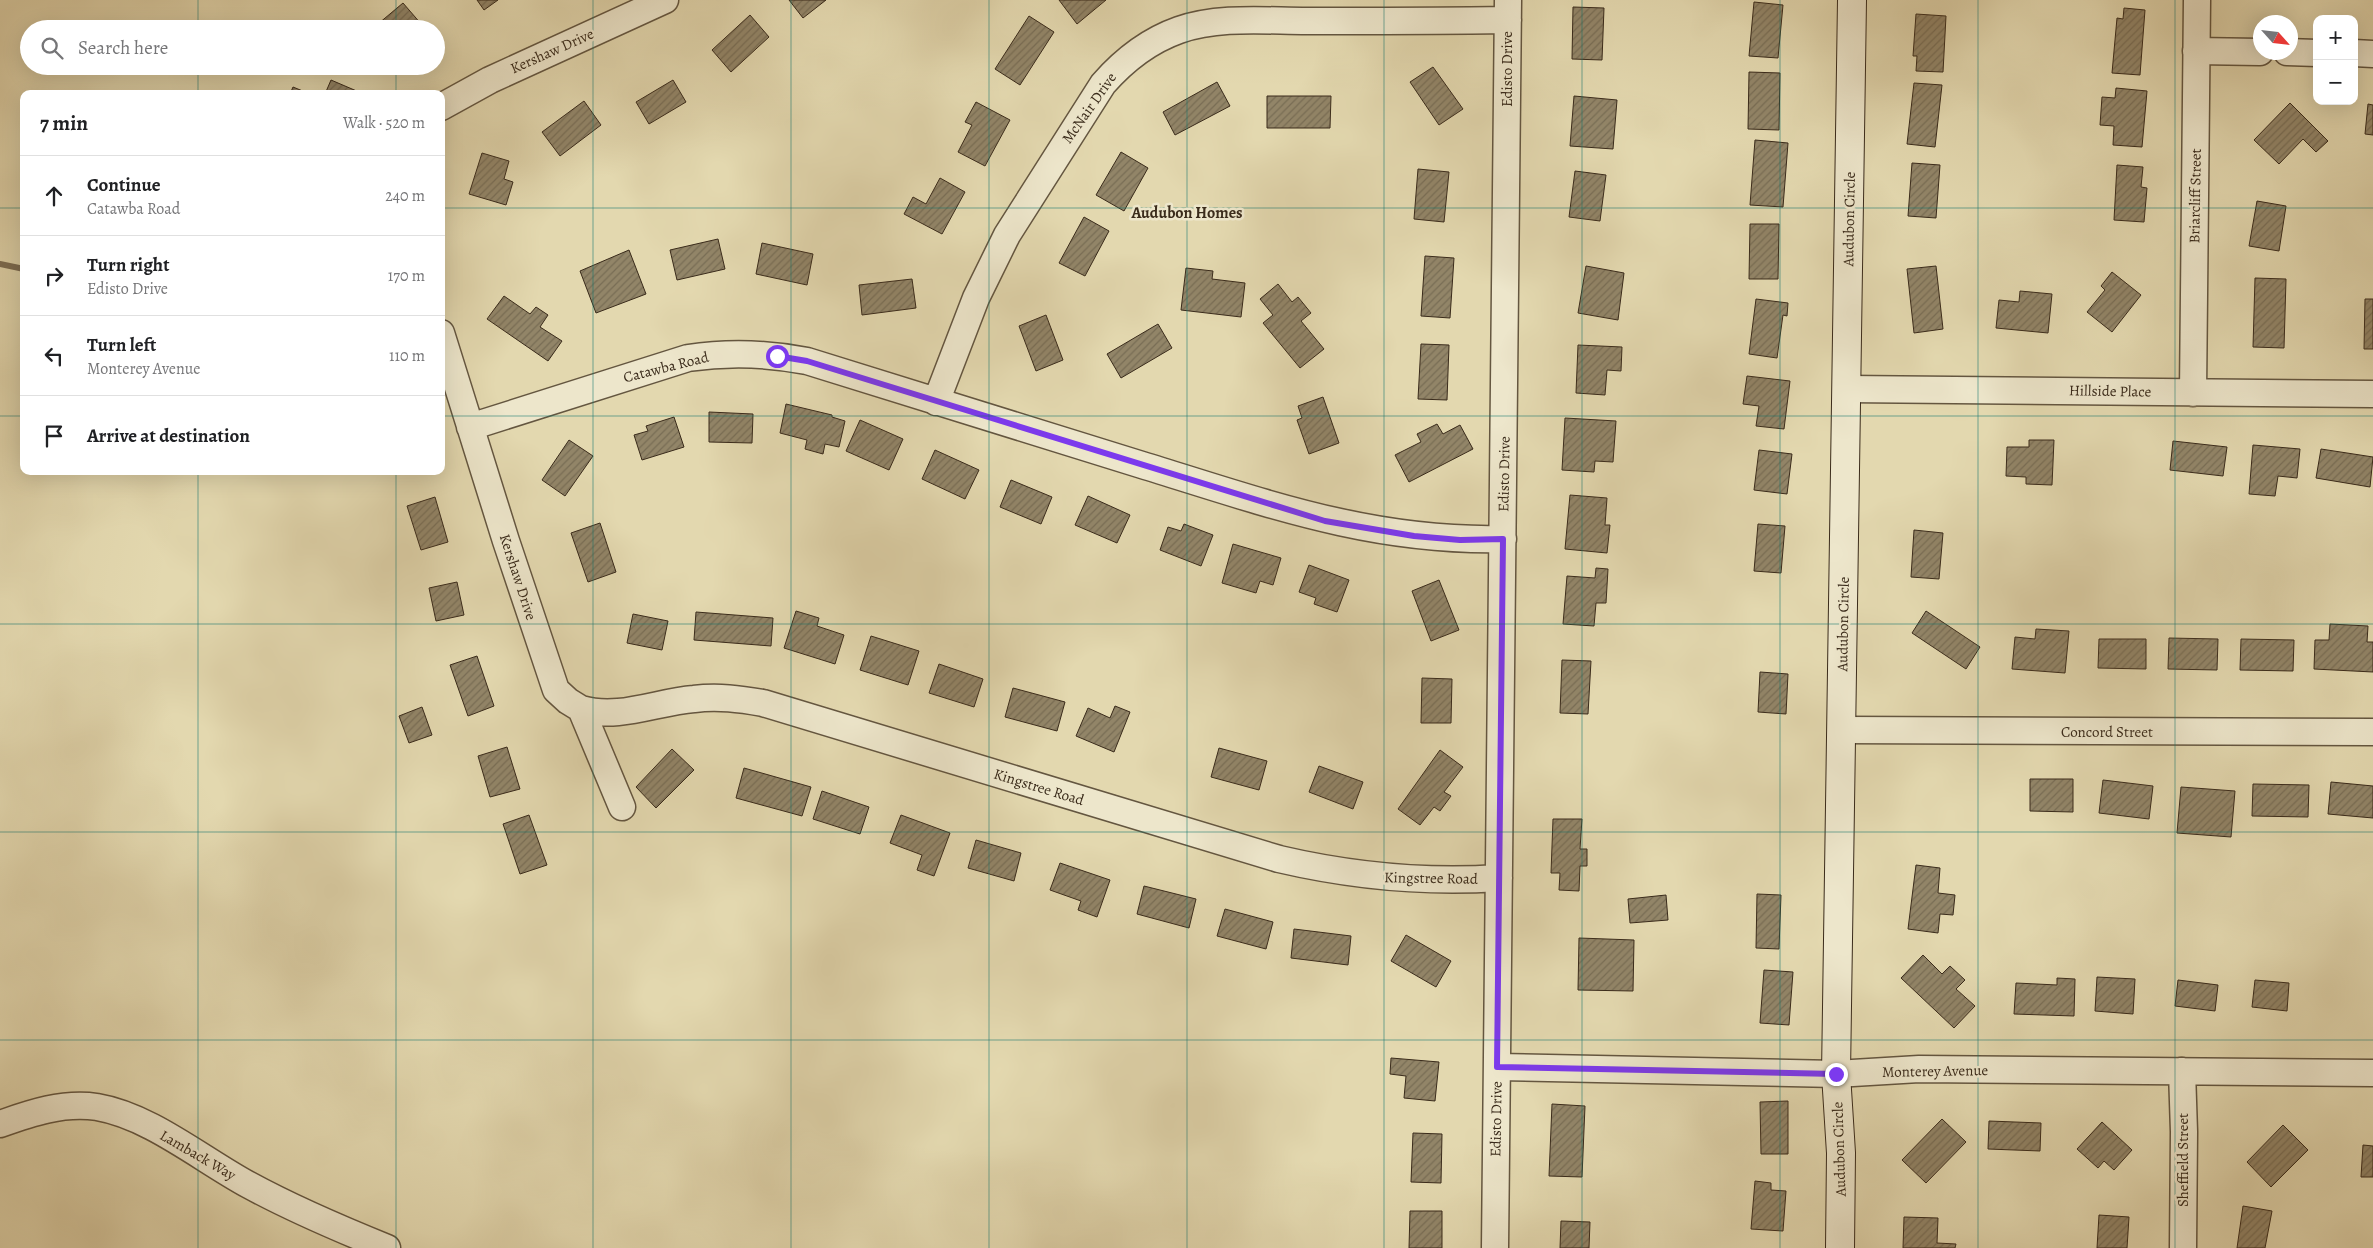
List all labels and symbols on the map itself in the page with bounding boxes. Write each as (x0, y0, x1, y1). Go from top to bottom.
north arrow (2253, 15, 2298, 60)
street label: Kershaw Drive (507, 24, 597, 78)
street label: Edisto Drive (1497, 31, 1517, 107)
street label: McNair Drive (1057, 68, 1121, 147)
street label: Briarcliff Street (2184, 148, 2206, 244)
street label: Audubon Circle (1838, 171, 1860, 268)
district label: Audubon Homes (1130, 202, 1243, 224)
route start (766, 345, 789, 368)
street label: Catawba Road (621, 346, 712, 387)
street label: Hillside Place (2069, 380, 2152, 402)
street label: Edisto Drive (1493, 436, 1515, 512)
street label: Kershaw Drive (495, 531, 541, 623)
street label: Audubon Circle (1832, 576, 1854, 673)
street label: Concord Street (2061, 722, 2153, 742)
street label: Kingstree Road (991, 764, 1088, 811)
street label: Kingstree Road (1384, 867, 1479, 889)
street label: Monterey Avenue (1882, 1060, 1989, 1082)
route end (1825, 1063, 1848, 1086)
street label: Edisto Drive (1485, 1081, 1507, 1157)
street label: Audubon Circle (1827, 1101, 1851, 1198)
street label: Sheffield Street (2173, 1113, 2193, 1207)
street label: Lamback Way (156, 1125, 240, 1185)

